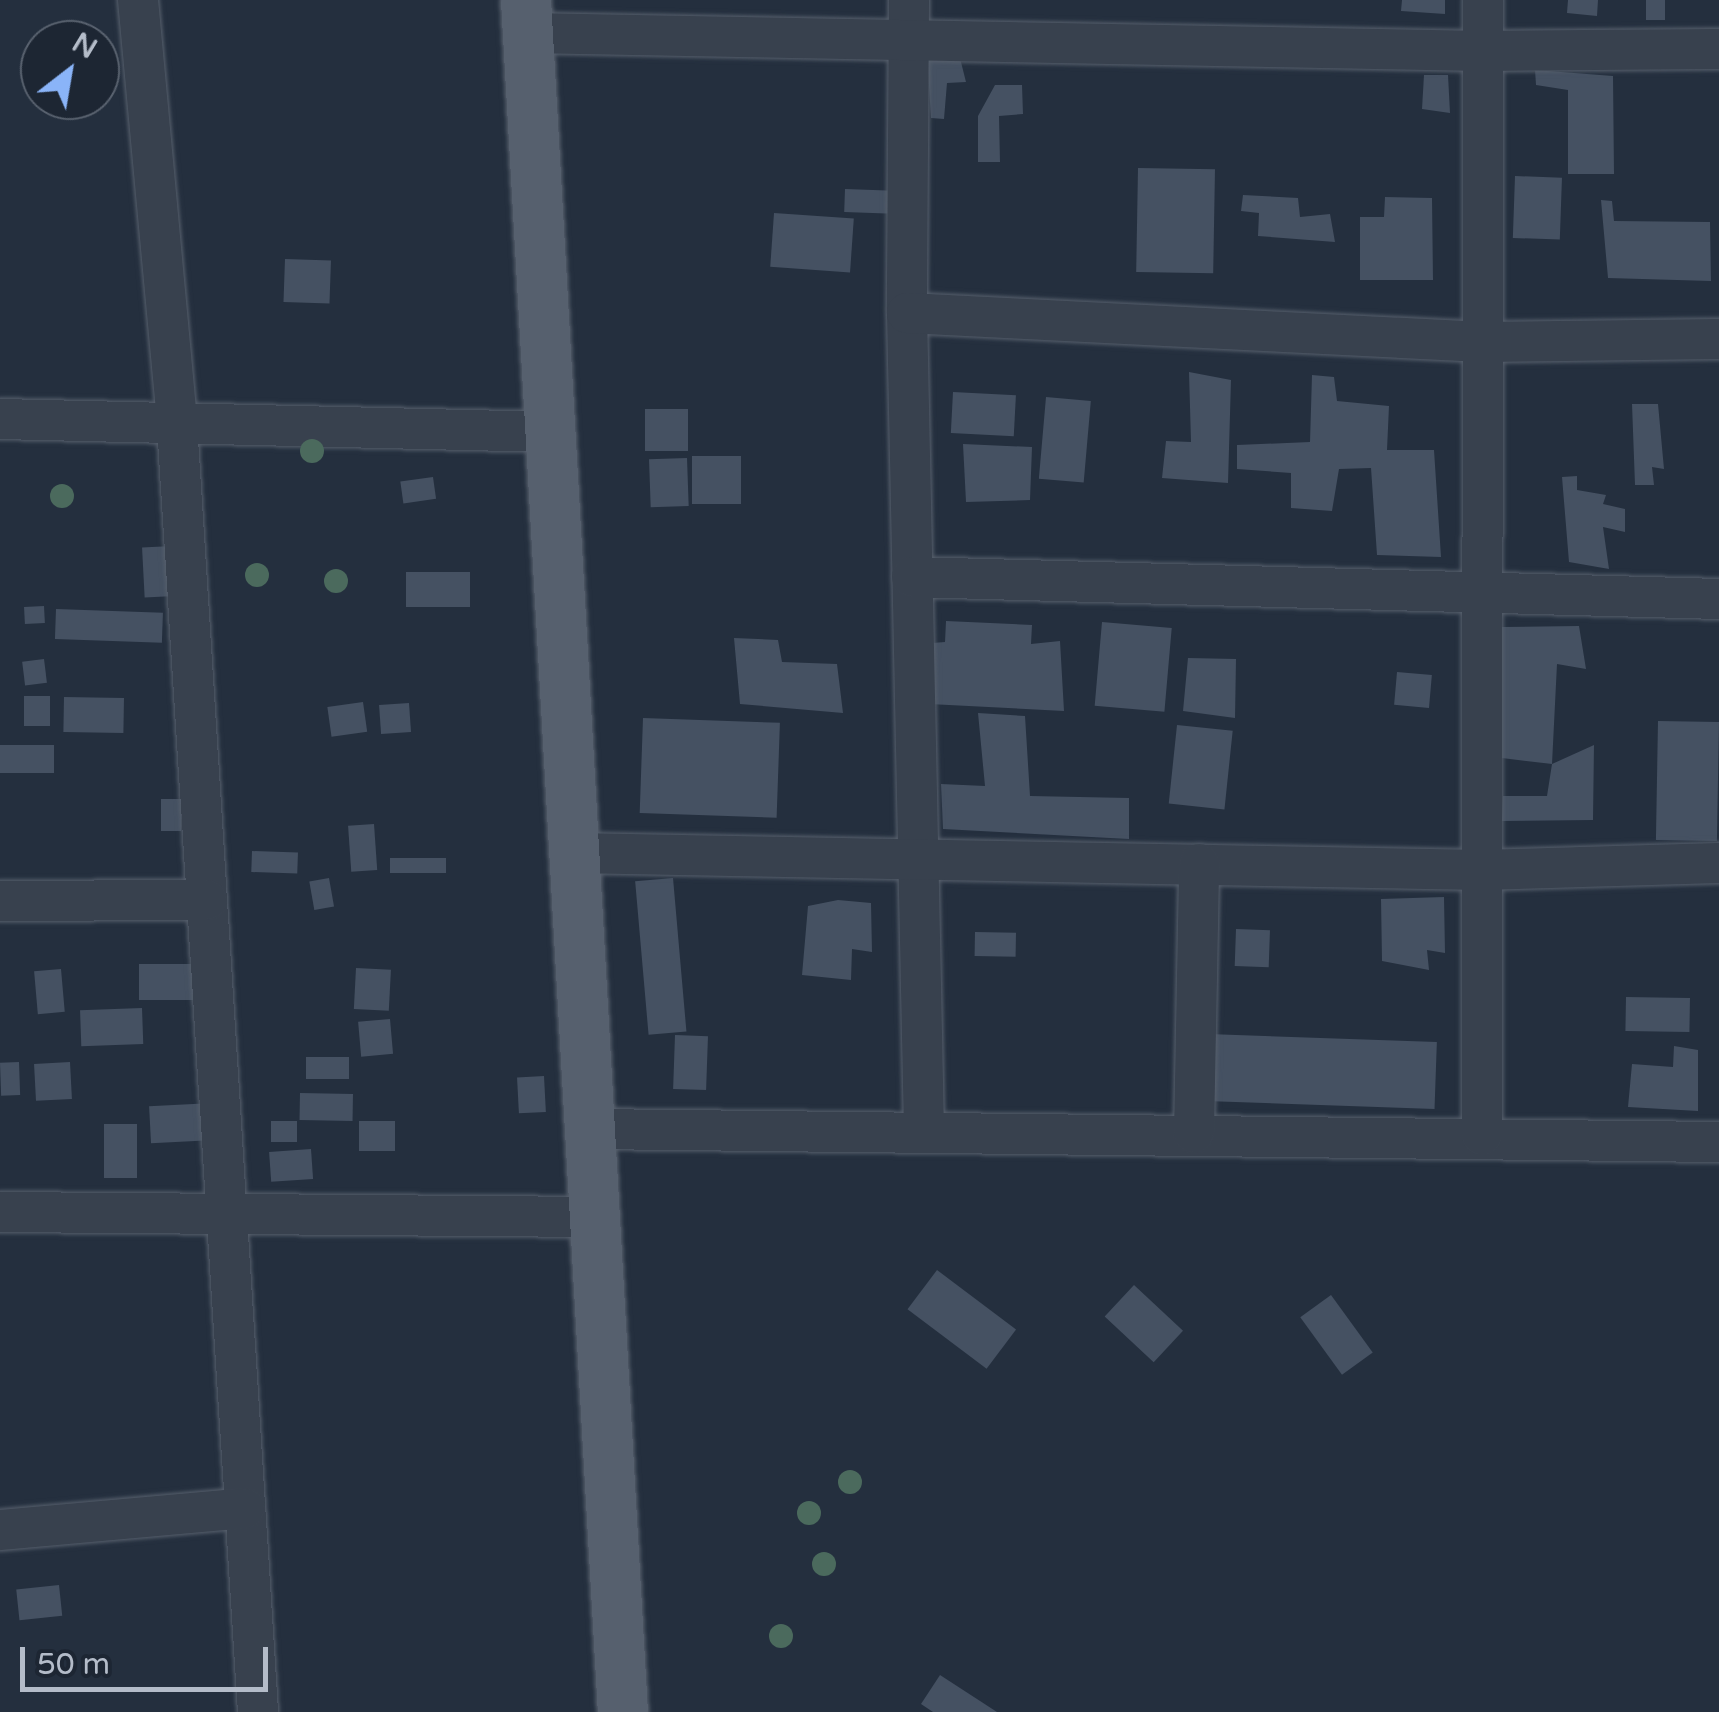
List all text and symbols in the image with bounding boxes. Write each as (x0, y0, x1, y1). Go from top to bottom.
north arrow (20, 20, 120, 120)
text: N (66, 26, 103, 66)
scale bar (25, 1627, 272, 1689)
text: 50 m (37, 1646, 110, 1683)

